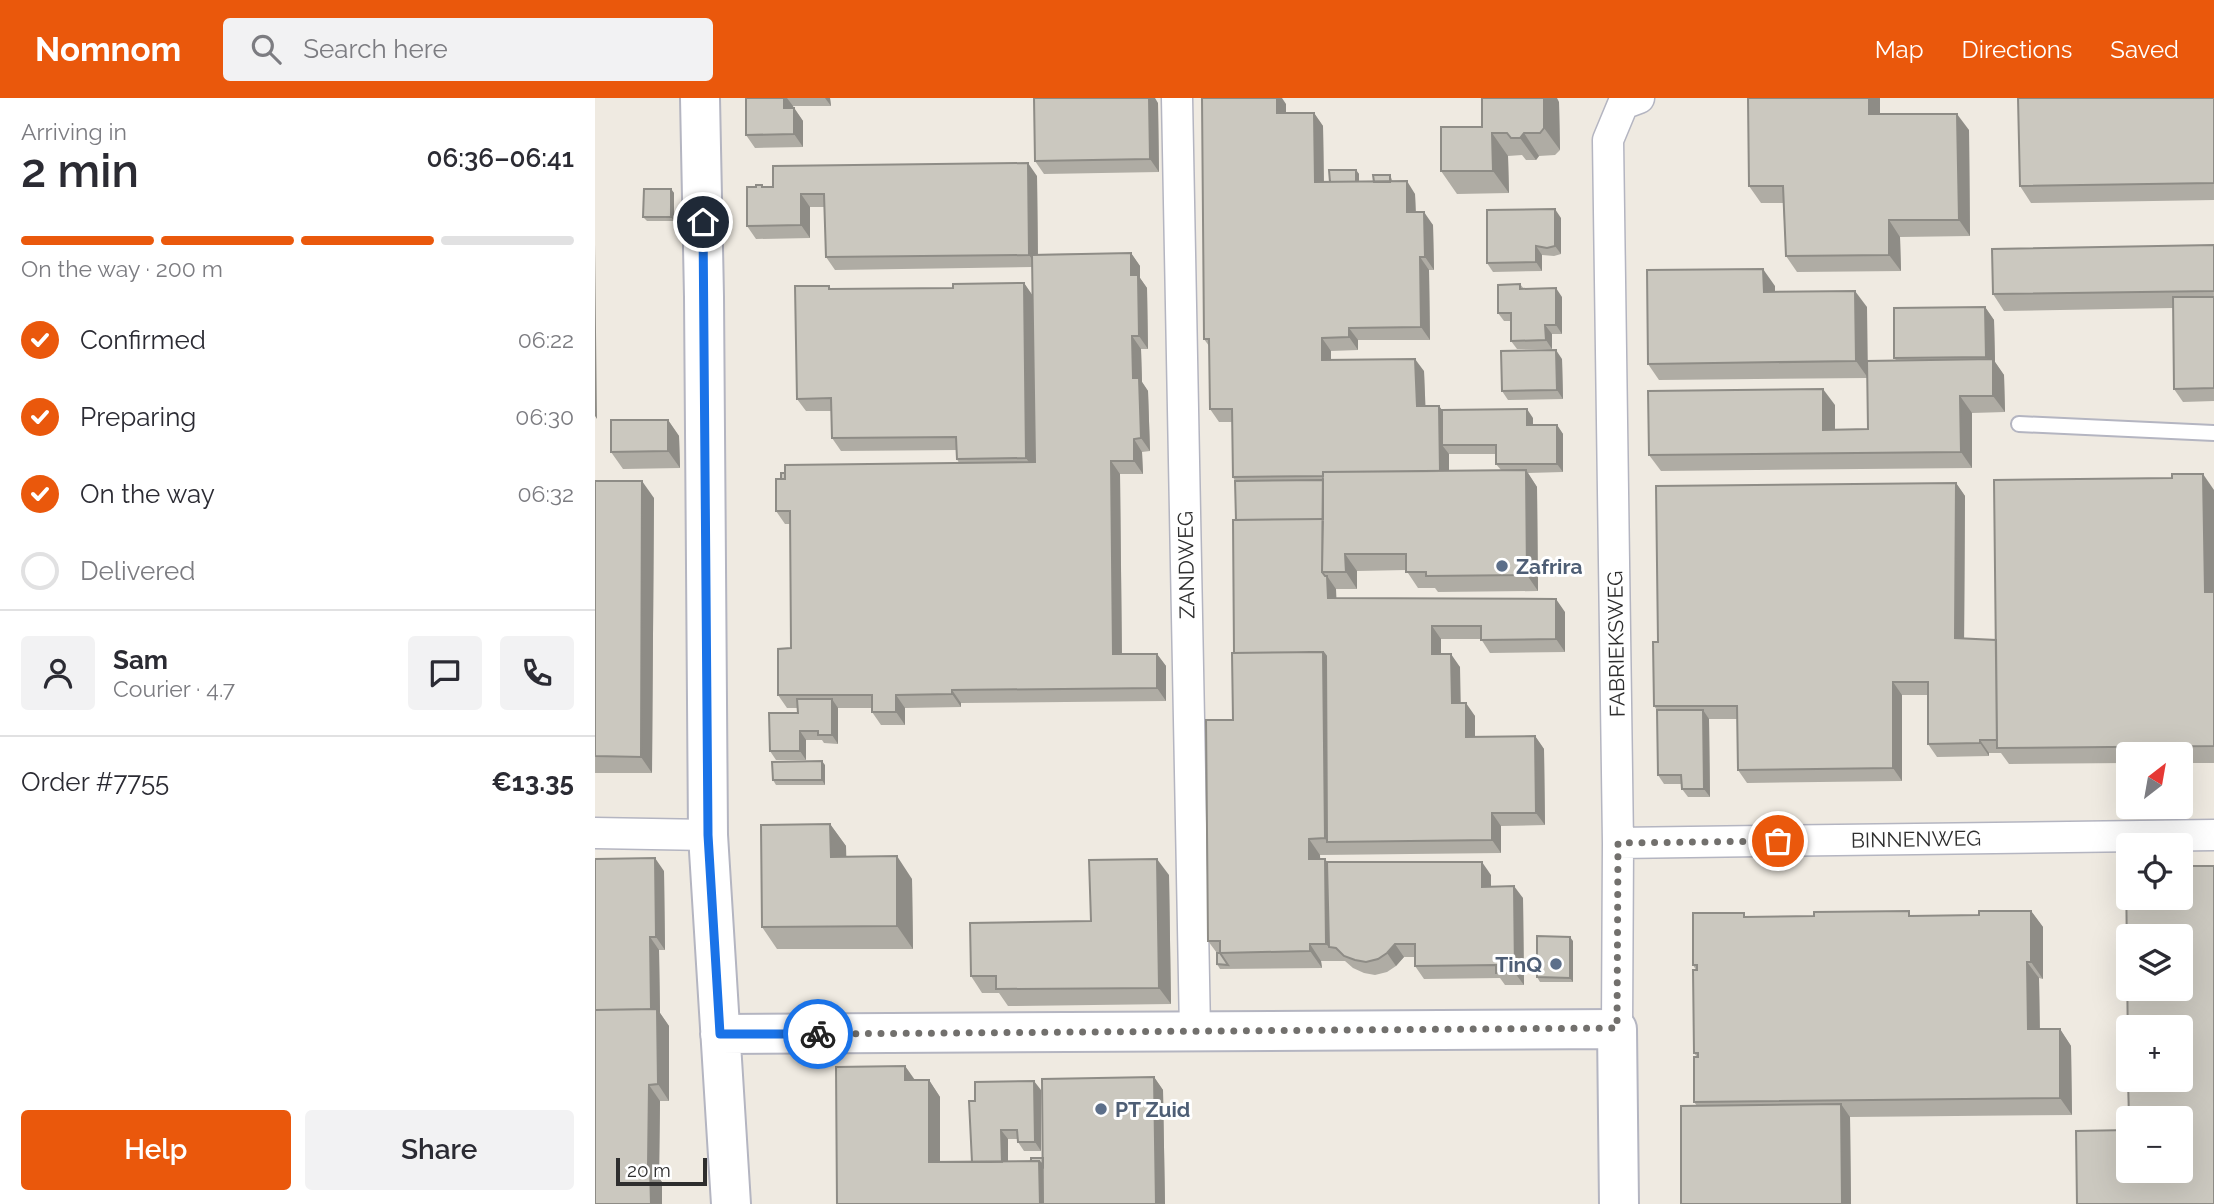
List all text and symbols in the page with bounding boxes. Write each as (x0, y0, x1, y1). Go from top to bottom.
search box (223, 18, 713, 81)
text: Nomnom (35, 30, 181, 69)
icon: search (247, 30, 285, 68)
text: Search here (303, 34, 448, 64)
text: Map (1875, 35, 1924, 64)
text: Directions (1962, 35, 2072, 64)
text: Saved (2110, 35, 2179, 64)
text: Arriving in (21, 118, 127, 145)
text: 06:36–06:41 (427, 143, 574, 173)
text: 2 min (21, 144, 139, 198)
pin (673, 192, 733, 252)
icon: home (684, 203, 722, 241)
text: On the way · 200 m (21, 255, 223, 282)
icon: check (21, 321, 59, 359)
text: Confirmed (80, 325, 206, 355)
text: 06:22 (518, 326, 574, 353)
icon: check (21, 398, 59, 436)
text: Preparing (80, 402, 196, 432)
text: 06:30 (515, 403, 574, 430)
icon: check (21, 475, 59, 513)
text: On the way (80, 479, 215, 509)
text: 06:32 (517, 480, 574, 507)
street label: ZANDWEG (1173, 511, 1199, 619)
place label: Zafrira (1516, 554, 1583, 579)
text: Delivered (80, 556, 195, 586)
marker: Zafrira (1494, 558, 1510, 574)
street label: FABRIEKSWEG (1602, 571, 1630, 717)
button: person (21, 636, 95, 710)
button: chat (408, 636, 482, 710)
button: phone (500, 636, 574, 710)
text: Sam (113, 645, 168, 675)
text: Courier · 4.7 (113, 675, 235, 702)
north arrow (2116, 742, 2193, 819)
map controls (2116, 742, 2193, 1183)
text: Order #7755 (21, 767, 169, 797)
text: €13.35 (491, 767, 574, 797)
pin (1748, 811, 1808, 871)
icon: bag (1759, 822, 1797, 860)
street label: BINNENWEG (1851, 825, 1981, 853)
button: locate (2116, 833, 2193, 910)
button: layers (2116, 924, 2193, 1001)
place label: TinQ (1495, 952, 1542, 977)
marker: TinQ (1548, 956, 1564, 972)
courier (783, 999, 853, 1069)
icon: bike (799, 1015, 837, 1053)
button: + (2116, 1015, 2193, 1092)
place label: PT Zuid (1115, 1097, 1190, 1122)
marker: PT Zuid (1093, 1101, 1109, 1117)
button: − (2116, 1106, 2193, 1183)
button: Help (21, 1110, 291, 1190)
button: Share (305, 1110, 574, 1190)
scale bar (616, 1155, 707, 1187)
text: 20 m (627, 1159, 671, 1181)

